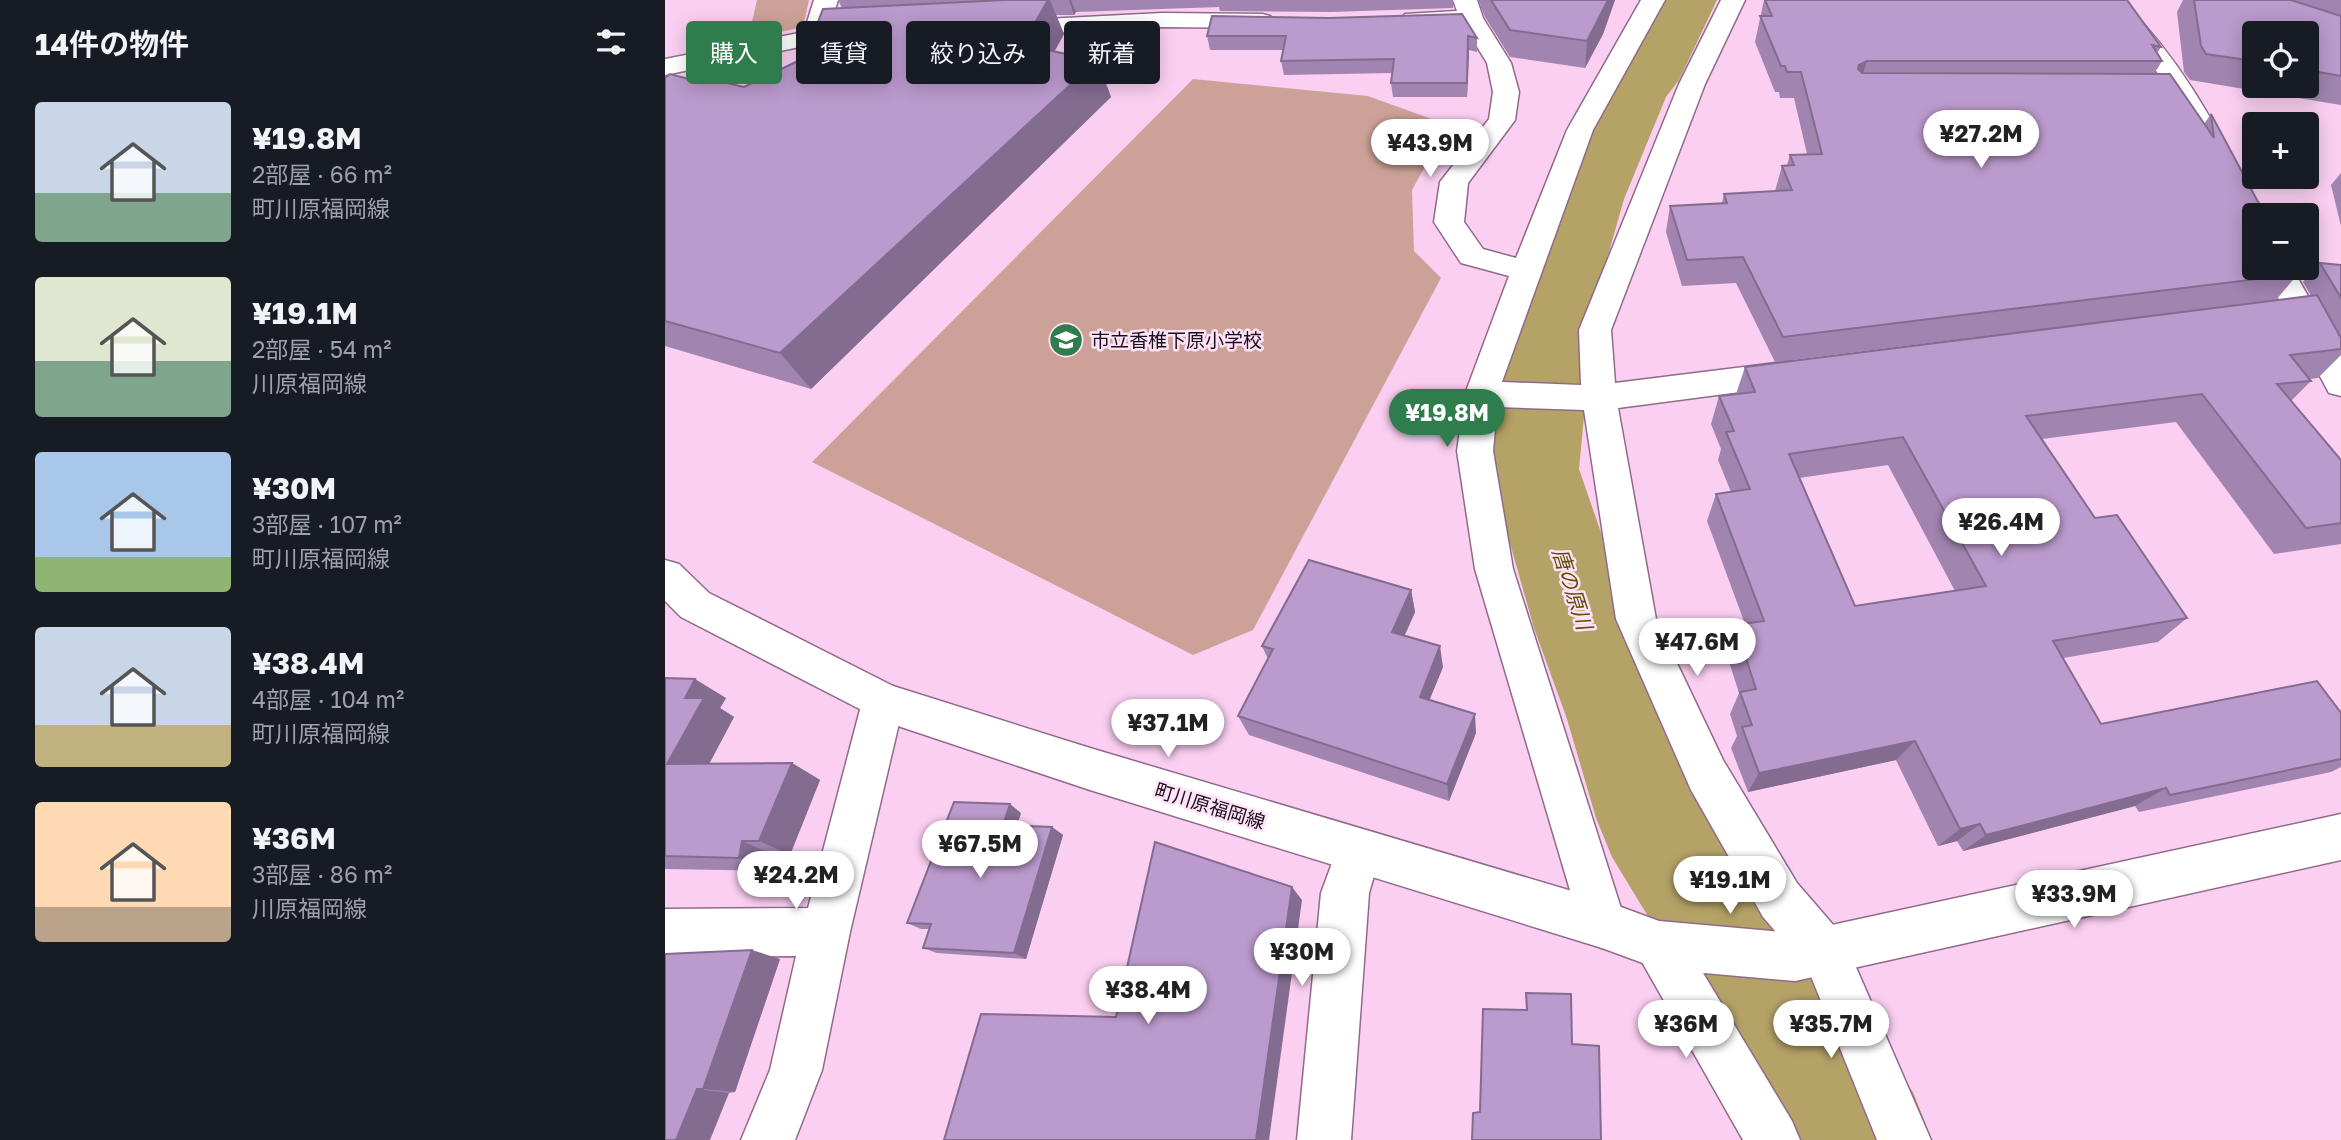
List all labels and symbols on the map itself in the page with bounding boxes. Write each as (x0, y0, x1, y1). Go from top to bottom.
pin: ¥27.2M (1924, 110, 2038, 170)
pin: ¥43.9M (1373, 120, 1487, 179)
school or university icon: 市立香椎下原小学校 (1047, 321, 1085, 359)
place label: 市立香椎下原小学校 (1091, 328, 1262, 351)
pin: ¥19.8M (1390, 390, 1504, 449)
pin: ¥26.4M (1944, 498, 2058, 558)
water label: 唐の原川 (1548, 545, 1599, 635)
pin: ¥47.6M (1640, 618, 1754, 678)
pin: ¥37.1M (1111, 700, 1225, 759)
street label: 町川原福岡線 (1152, 778, 1268, 833)
pin: ¥67.5M (923, 820, 1037, 880)
pin: ¥24.2M (739, 852, 853, 911)
pin: ¥19.1M (1673, 856, 1787, 916)
pin: ¥33.9M (2017, 870, 2131, 930)
pin: ¥30M (1261, 928, 1343, 988)
pin: ¥38.4M (1091, 967, 1205, 1026)
pin: ¥36M (1645, 1000, 1727, 1060)
pin: ¥35.7M (1774, 1000, 1888, 1060)

